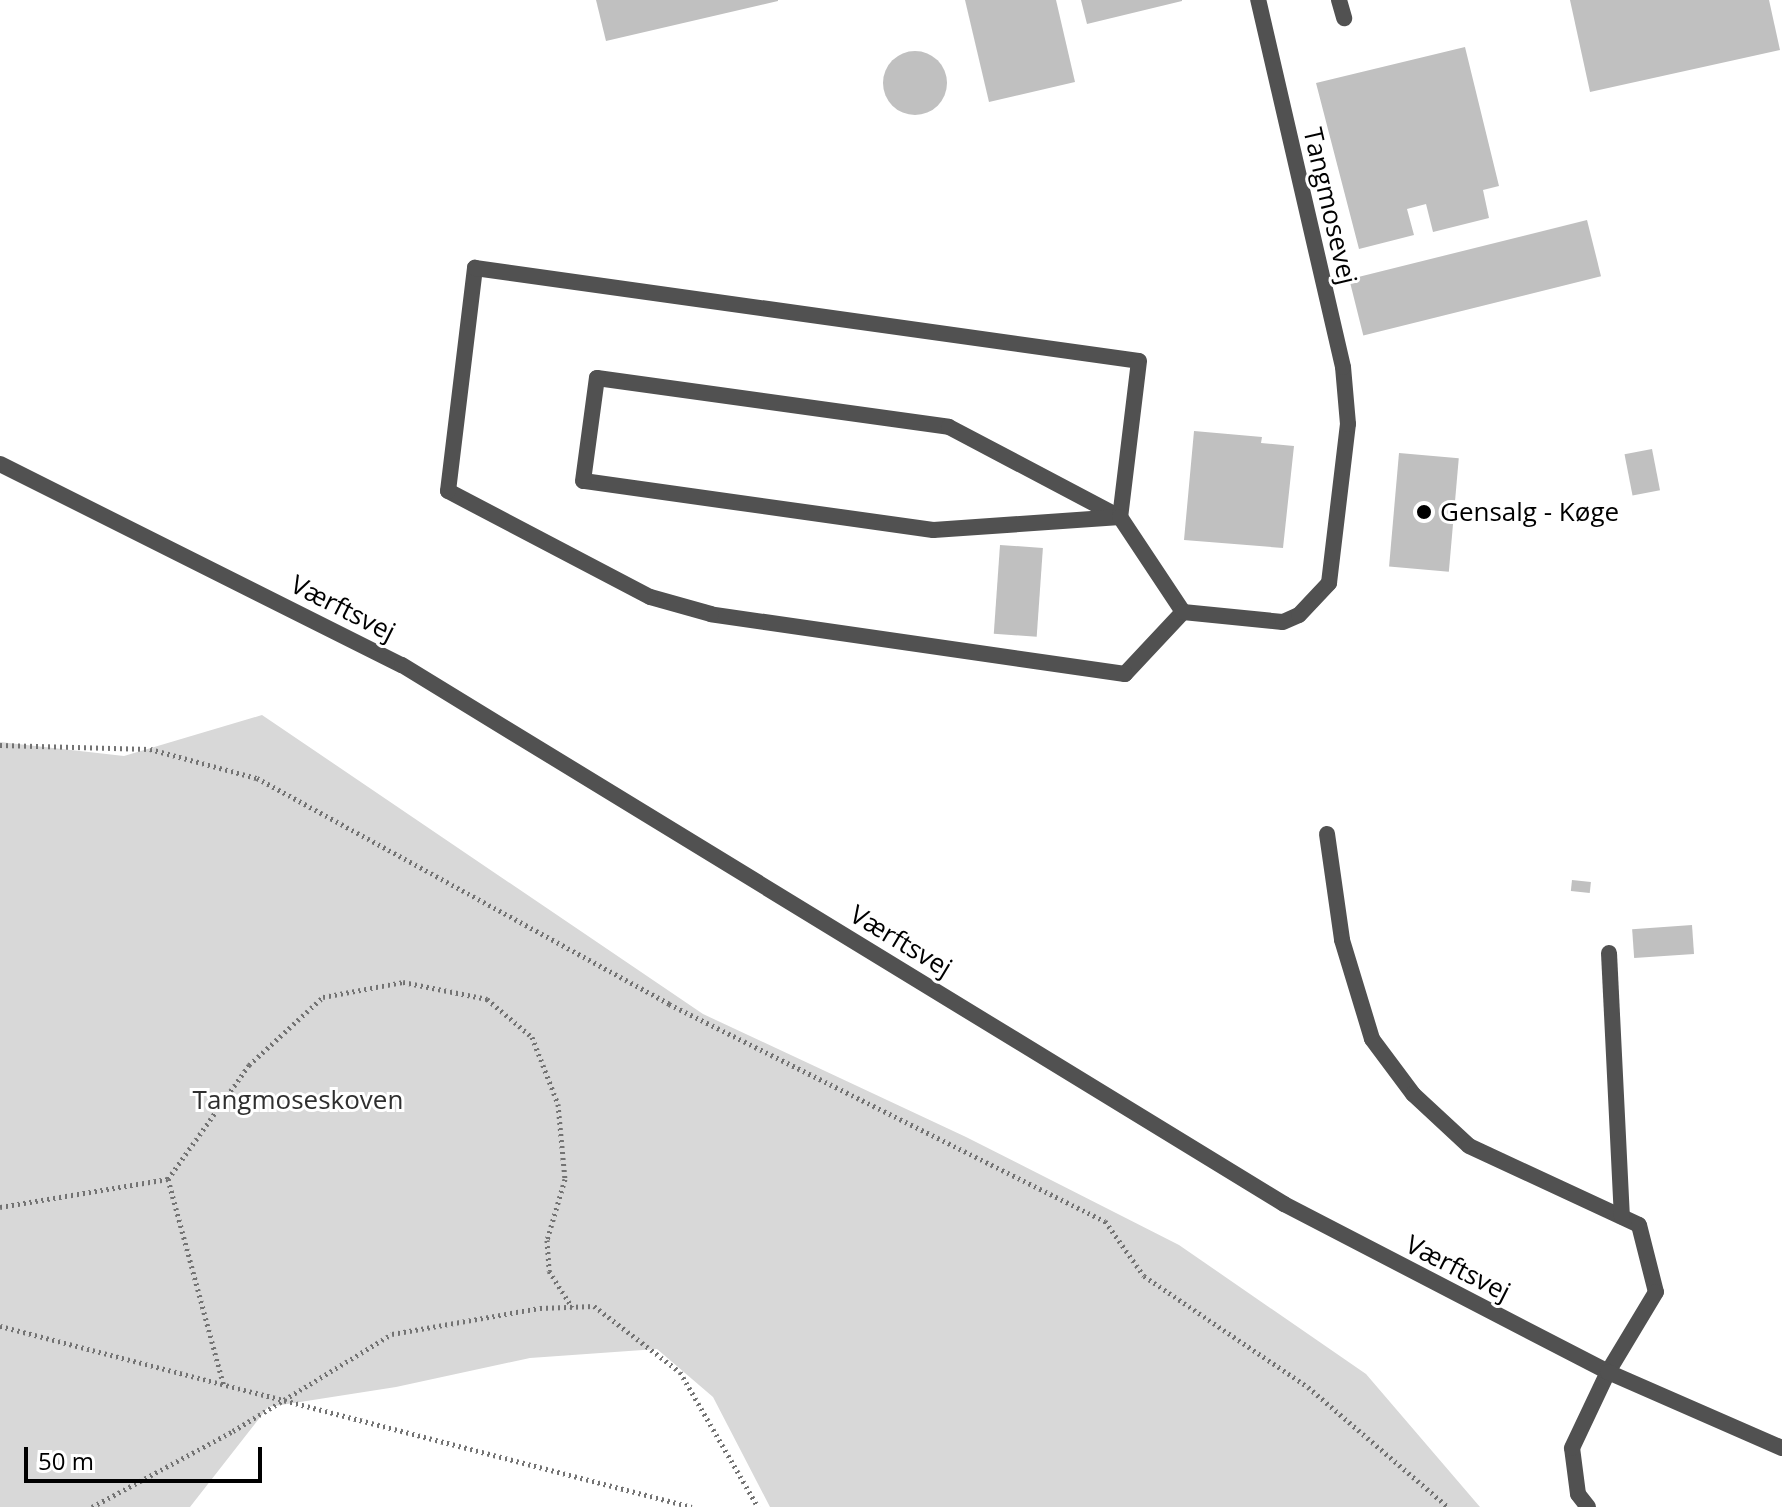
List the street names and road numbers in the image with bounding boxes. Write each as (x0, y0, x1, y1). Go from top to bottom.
street label: Tangmosevej (1297, 125, 1363, 287)
street label: Værftsvej (286, 568, 400, 648)
street label: Værftsvej (844, 899, 958, 983)
street label: Værftsvej (1401, 1228, 1515, 1308)

